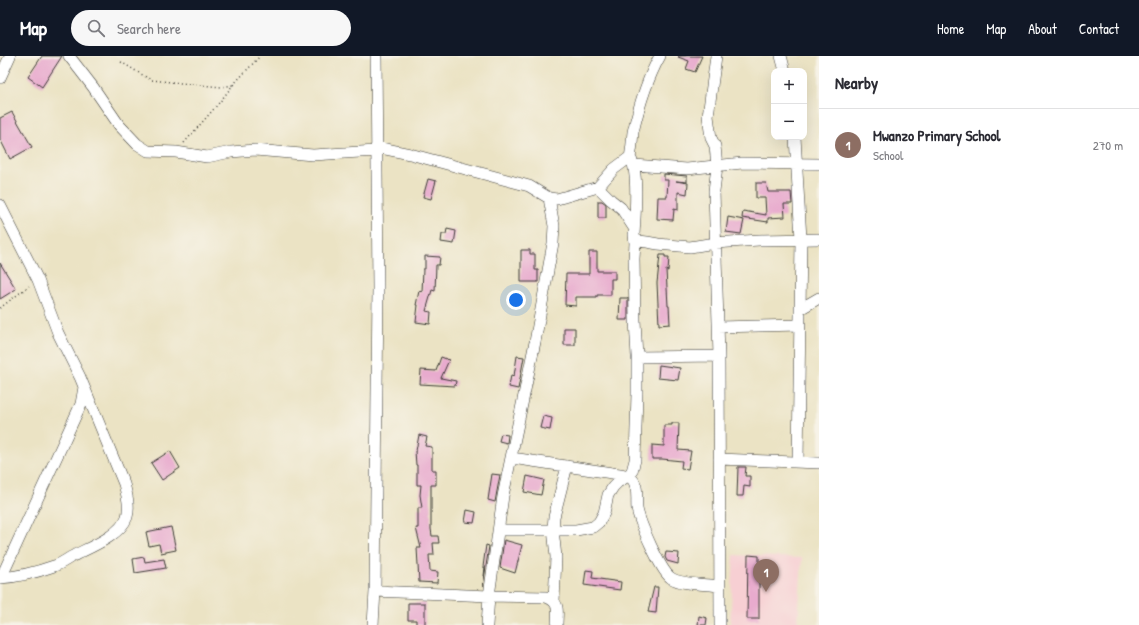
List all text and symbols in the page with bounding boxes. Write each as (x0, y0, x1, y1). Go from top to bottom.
search box (71, 10, 351, 46)
text: Map (20, 15, 47, 41)
icon: search (85, 17, 107, 39)
text: Search here (117, 18, 181, 39)
text: Home (937, 19, 964, 38)
text: Map (986, 19, 1006, 38)
text: About (1028, 19, 1057, 38)
text: Contact (1079, 19, 1119, 38)
map controls (771, 68, 807, 140)
button: + (771, 68, 807, 104)
text: Nearby (835, 71, 878, 94)
button: − (771, 104, 807, 140)
text: Mwanzo Primary School (873, 125, 1001, 146)
text: 1 (846, 136, 850, 154)
text: 270 m (1093, 136, 1123, 154)
text: School (873, 146, 903, 164)
your location (506, 290, 526, 310)
pin: 1 (753, 559, 779, 592)

